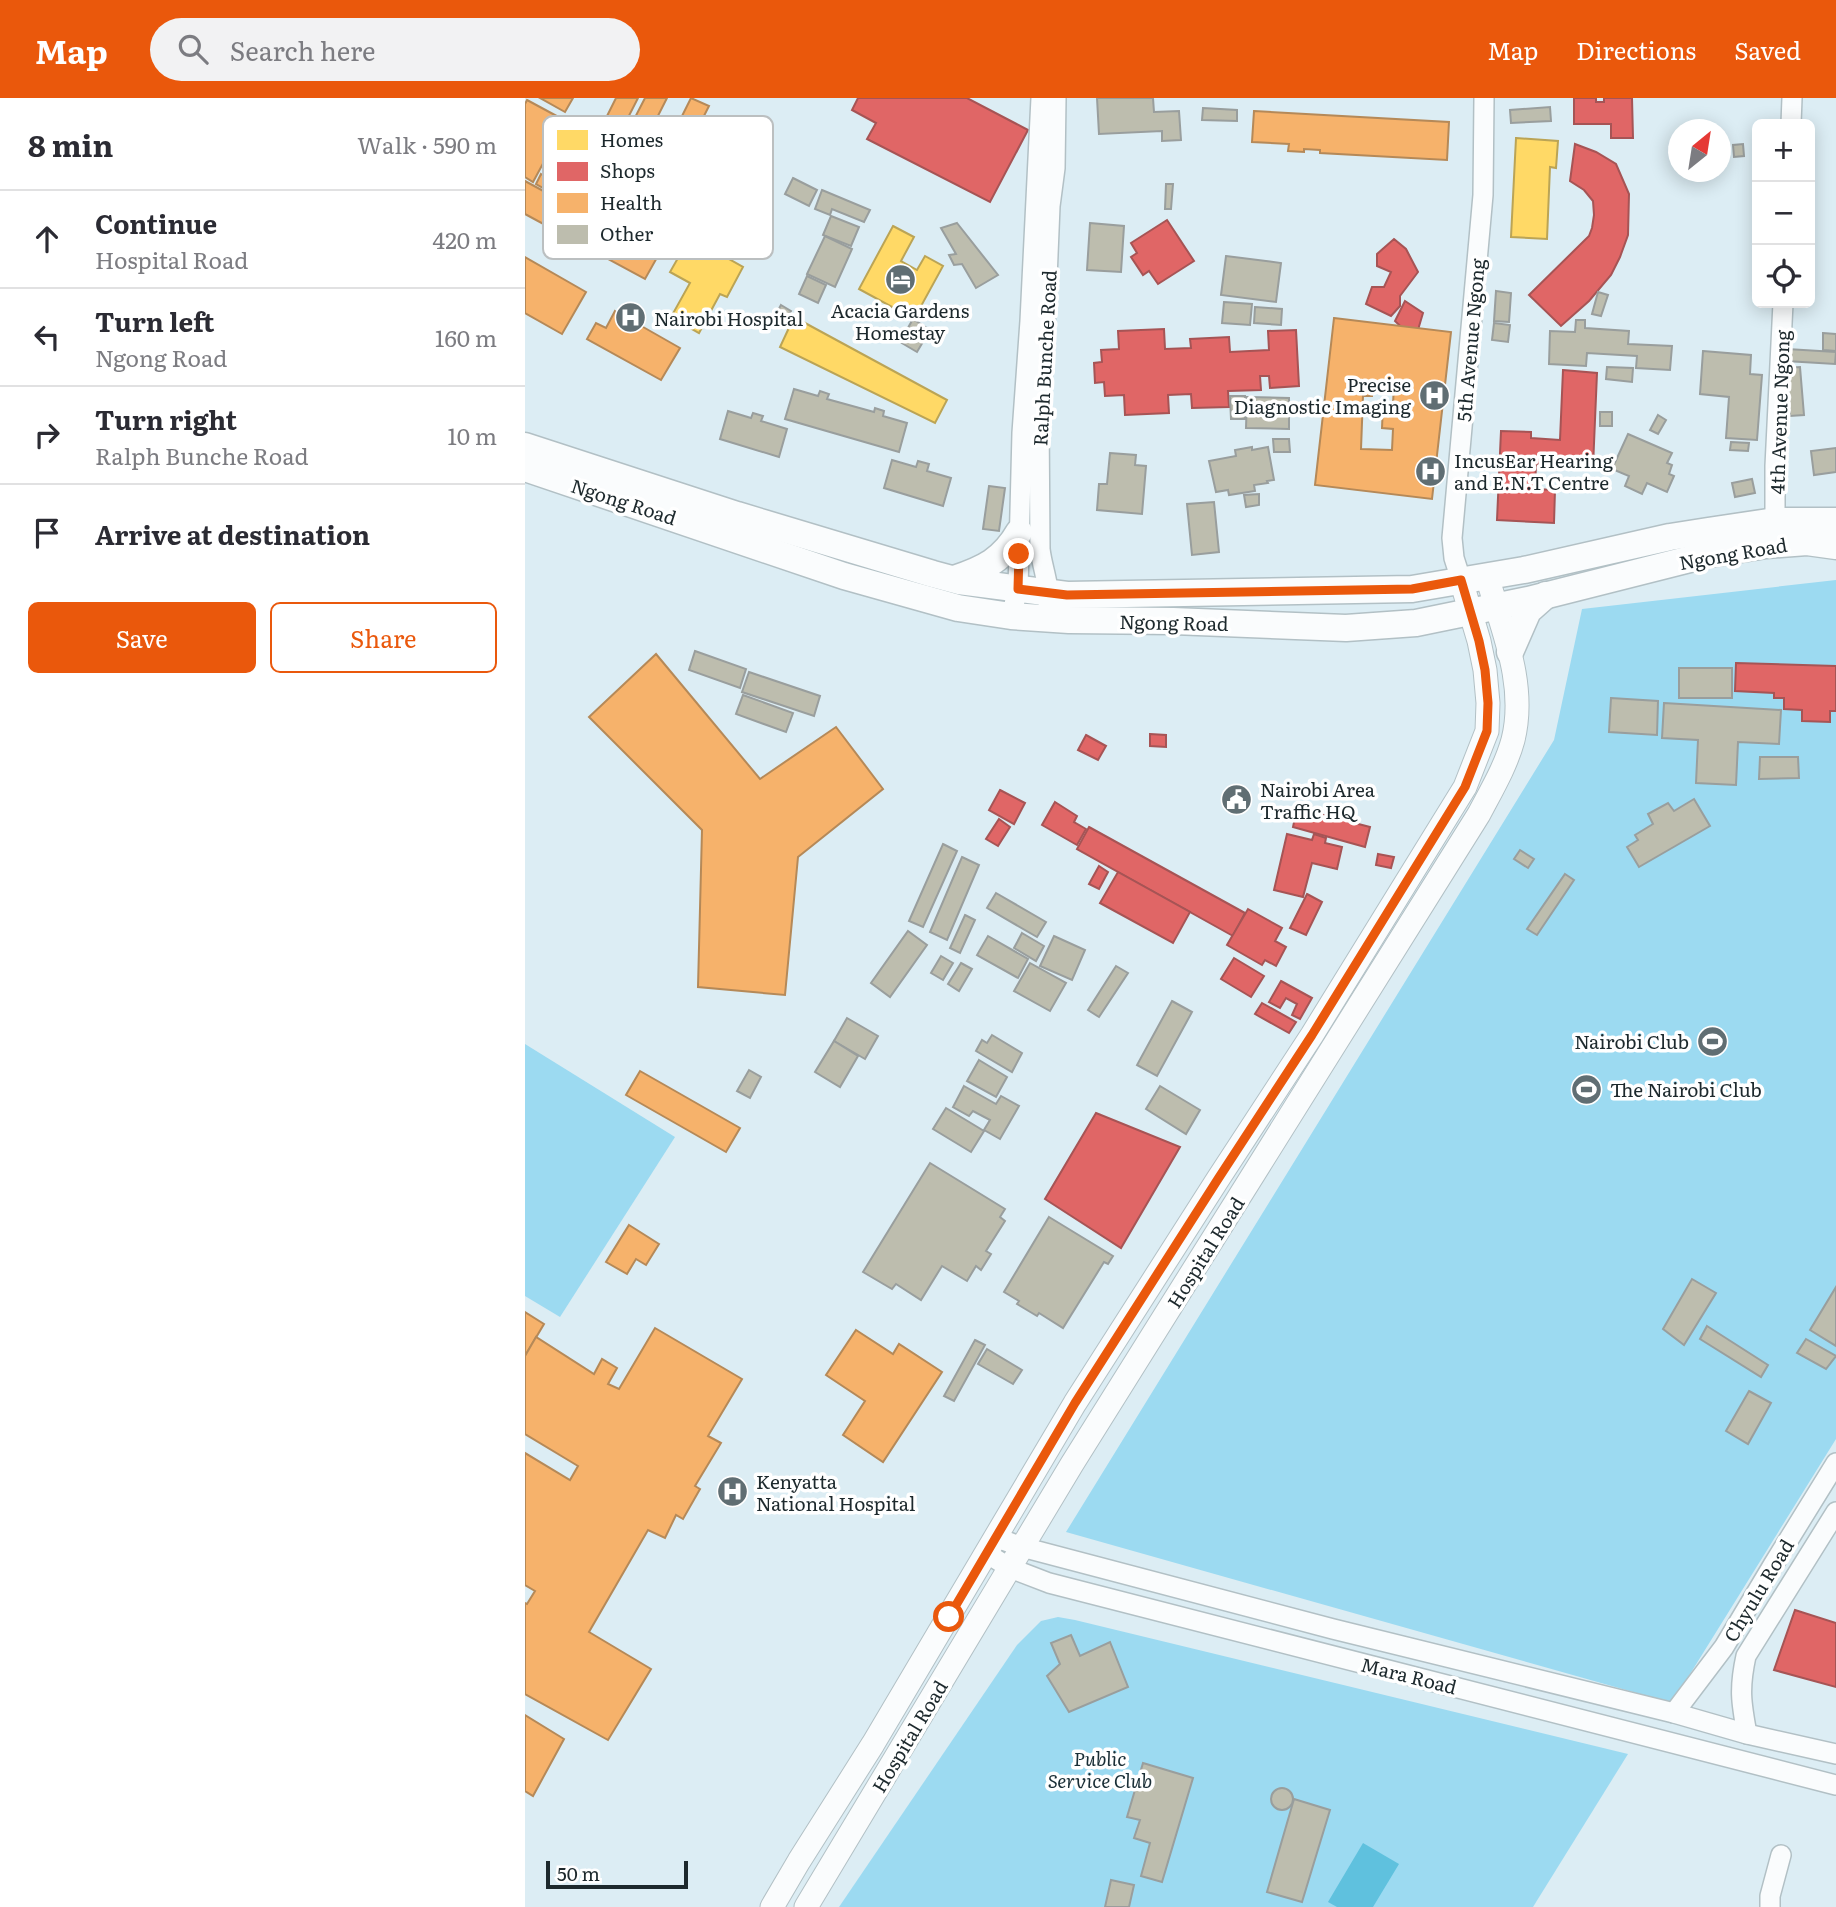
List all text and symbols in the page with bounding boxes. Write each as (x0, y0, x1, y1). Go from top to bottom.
search box (150, 18, 640, 81)
text: Map (35, 25, 108, 74)
icon: search (174, 30, 212, 68)
text: Search here (230, 30, 376, 69)
text: Map (1487, 32, 1538, 67)
text: Directions (1576, 32, 1696, 67)
text: Saved (1734, 32, 1801, 67)
legend (543, 116, 773, 259)
north arrow (1668, 119, 1731, 182)
map controls (1752, 119, 1815, 308)
button: + (1752, 119, 1815, 182)
text: 8 min (28, 122, 113, 166)
text: Homes (600, 125, 664, 153)
text: Walk · 590 m (357, 127, 497, 161)
text: Shops (600, 156, 655, 184)
button: − (1752, 182, 1815, 245)
text: Health (600, 188, 662, 216)
text: Continue (95, 203, 217, 242)
text: Other (600, 219, 653, 247)
icon: ahead (28, 220, 66, 258)
text: 420 m (432, 222, 497, 256)
text: Hospital Road (95, 242, 248, 276)
button: locate (1752, 245, 1815, 308)
street label: 5th Avenue Ngong (1449, 257, 1491, 423)
hotel icon: Acacia Gardens Homestay (883, 262, 917, 296)
street label: Ralph Bunche Road (1025, 269, 1063, 447)
place label: Acacia Gardens Homestay (831, 296, 970, 346)
text: Turn left (95, 301, 214, 340)
hospital icon: Nairobi Hospital (614, 301, 648, 335)
place label: Nairobi Hospital (654, 304, 803, 332)
icon: left (28, 318, 66, 356)
text: 160 m (435, 320, 497, 354)
street label: 4th Avenue Ngong (1762, 329, 1796, 495)
text: Ngong Road (95, 340, 227, 374)
place label: Precise Diagnostic Imaging (1234, 370, 1411, 420)
hospital icon: Precise Diagnostic Imaging (1417, 378, 1451, 412)
text: Turn right (95, 399, 237, 438)
icon: right (28, 416, 66, 454)
text: 10 m (447, 418, 497, 452)
text: Ralph Bunche Road (95, 438, 309, 472)
place label: IncusEar Hearing and E.N.T Centre (1454, 446, 1614, 496)
hospital icon: IncusEar Hearing and E.N.T Centre (1414, 454, 1448, 488)
street label: Ngong Road (568, 471, 681, 531)
icon: arrive (28, 514, 66, 552)
text: Arrive at destination (95, 514, 370, 553)
street label: Ngong Road (1677, 530, 1790, 576)
route end (1003, 538, 1034, 569)
button: Save (28, 602, 256, 673)
button: Share (270, 602, 497, 673)
street label: Ngong Road (1119, 607, 1229, 637)
place label: Nairobi Area Traffic HQ (1260, 775, 1376, 825)
public building icon: Nairobi Area Traffic HQ (1220, 783, 1254, 817)
sports icon: Nairobi Club (1695, 1024, 1729, 1058)
place label: Nairobi Club (1574, 1027, 1689, 1055)
sports icon: The Nairobi Club (1570, 1072, 1604, 1106)
place label: The Nairobi Club (1610, 1075, 1762, 1103)
street label: Hospital Road (1160, 1191, 1251, 1313)
place label: Kenyatta National Hospital (756, 1467, 915, 1517)
hospital icon: Kenyatta National Hospital (716, 1475, 750, 1509)
street label: Chyulu Road (1716, 1533, 1800, 1647)
route start (933, 1601, 964, 1632)
street label: Mara Road (1358, 1650, 1460, 1701)
street label: Hospital Road (864, 1674, 954, 1798)
park label: Public Service Club (1048, 1744, 1152, 1794)
scale bar (546, 1858, 688, 1890)
text: 50 m (557, 1859, 600, 1887)

